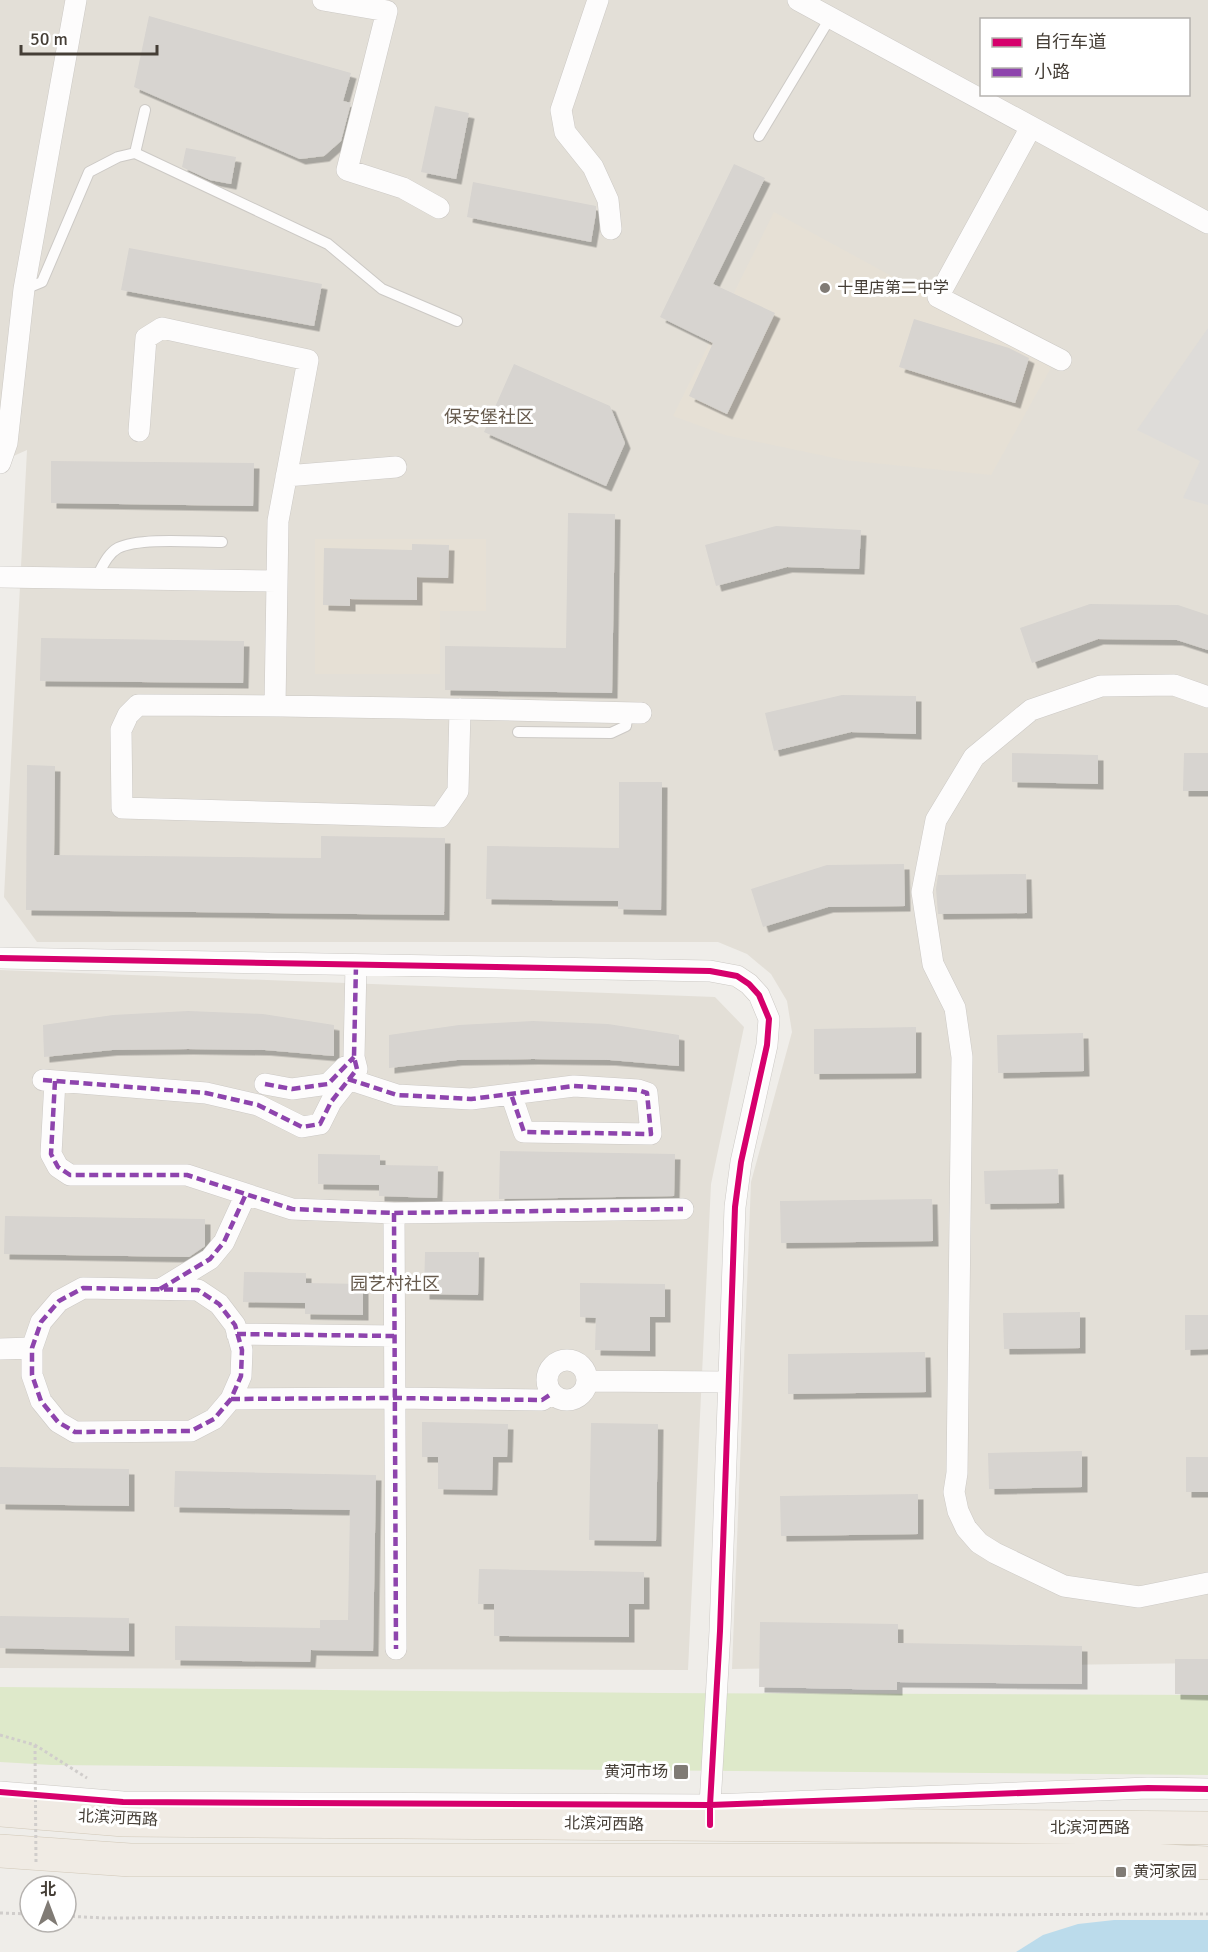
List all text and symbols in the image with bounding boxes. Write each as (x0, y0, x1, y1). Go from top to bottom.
scale bar (21, 18, 158, 56)
legend (980, 18, 1190, 96)
text: 50 m (30, 28, 68, 50)
text: 自行车道 (1034, 31, 1106, 53)
text: 小路 (1034, 61, 1070, 83)
place label: 十里店第二中学 (837, 278, 949, 298)
marker: 十里店第二中学 (818, 281, 832, 295)
district label: 保安堡社区 (444, 406, 534, 428)
district label: 园艺村社区 (350, 1273, 440, 1295)
place label: 黄河市场 (604, 1762, 668, 1782)
marker: 黄河市场 (672, 1763, 690, 1781)
street label: 北滨河西路 (78, 1806, 158, 1830)
street label: 北滨河西路 (564, 1813, 644, 1835)
street label: 北滨河西路 (1050, 1818, 1130, 1838)
place label: 黄河家园 (1133, 1862, 1197, 1882)
marker: 黄河家园 (1114, 1865, 1128, 1879)
north arrow (18, 1874, 78, 1934)
text: 北 (40, 1880, 56, 1900)

